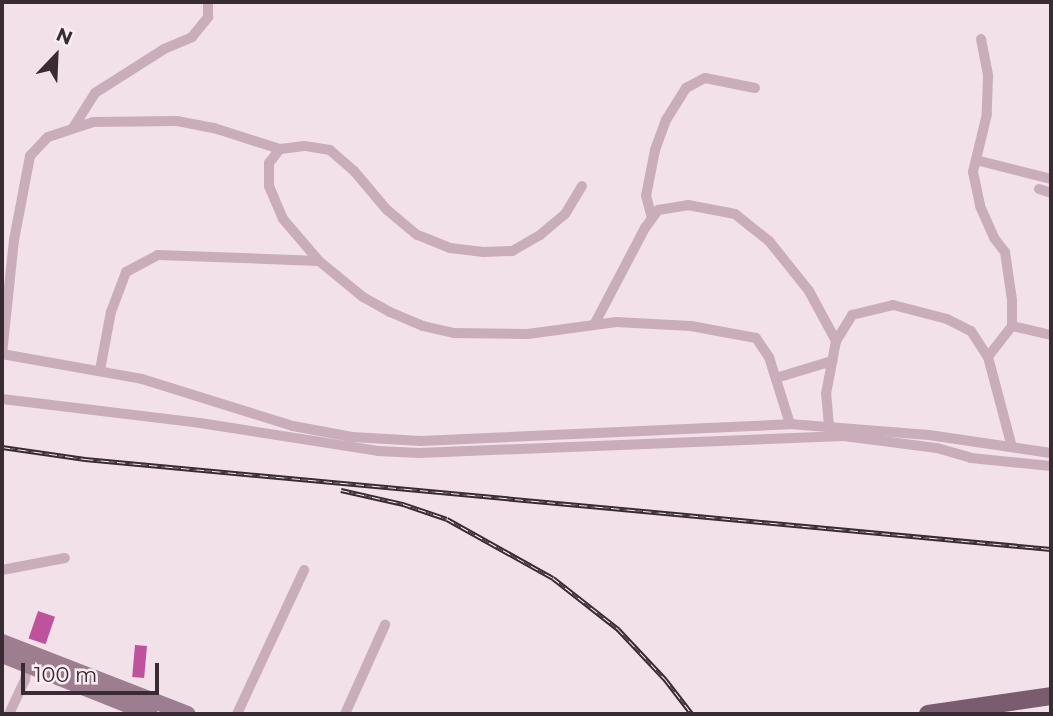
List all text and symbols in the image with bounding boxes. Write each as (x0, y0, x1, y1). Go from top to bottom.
north arrow (21, 21, 91, 91)
text: N (53, 23, 76, 50)
scale bar (24, 650, 163, 694)
text: 100 m (34, 662, 97, 687)

